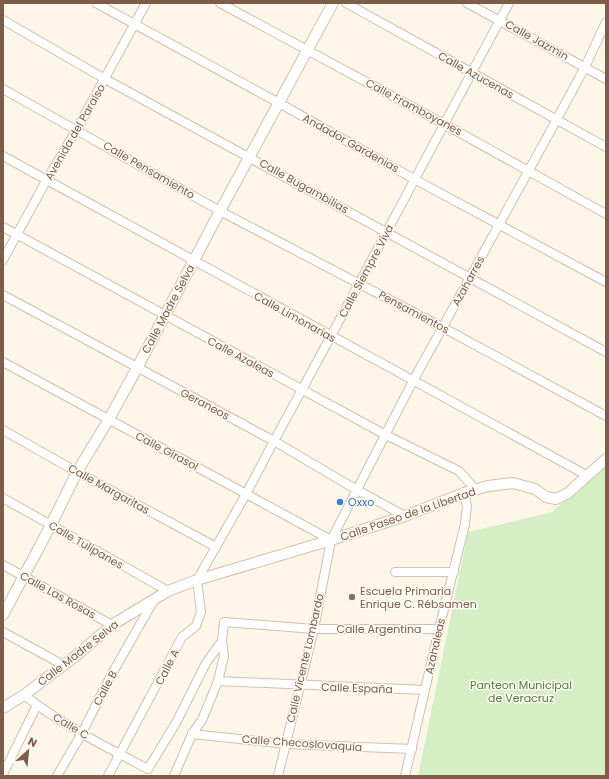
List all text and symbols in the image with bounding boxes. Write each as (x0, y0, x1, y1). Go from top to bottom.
street label: Calle Jazmín (502, 16, 572, 64)
street label: Calle Azucenas (435, 48, 517, 103)
street label: Calle Framboyanes (363, 75, 465, 139)
street label: Avenida del Paraíso (41, 81, 109, 183)
street label: Andador Gardenias (300, 110, 402, 176)
street label: Calle Pensamiento (100, 137, 198, 203)
street label: Calle Bugambilias (256, 155, 352, 217)
street label: Calle Siempre Viva (335, 222, 397, 320)
street label: Azaharres (448, 253, 488, 309)
street label: Calle Madre Selva (138, 262, 198, 356)
street label: Pensamientos (376, 287, 452, 338)
street label: Calle Limonarias (251, 288, 339, 346)
street label: Calle Azaleas (205, 333, 278, 381)
street label: Geraneos (178, 384, 233, 424)
street label: Calle Girasol (133, 428, 201, 474)
street label: Calle Margaritas (65, 460, 153, 518)
street label: Calle Paseo de la Libertad (338, 483, 478, 545)
place label: Oxxo (348, 494, 374, 510)
marker: Oxxo (335, 497, 345, 507)
street label: Calle Tulipanes (46, 517, 127, 573)
street label: Calle Las Rosas (17, 567, 99, 623)
place label: Escuela Primaria Enrique C. Rébsamen (360, 583, 477, 612)
street label: Calle Vicente Lombardo (282, 592, 328, 724)
marker: Escuela Primaria Enrique C. Rébsamen (347, 592, 357, 602)
street label: Calle Madre Selva (34, 616, 122, 690)
street label: Azahaleas (421, 616, 449, 676)
street label: Calle Argentina (336, 621, 422, 637)
street label: Calle A (151, 646, 183, 688)
street label: Calle B (89, 667, 121, 708)
park label: Panteon Municipal de Veracruz (470, 677, 572, 706)
street label: Calle España (321, 679, 393, 697)
street label: Calle C (50, 709, 92, 743)
north arrow (8, 731, 48, 771)
street label: Calle Checoslovaquia (241, 731, 363, 755)
text: N (25, 733, 40, 751)

